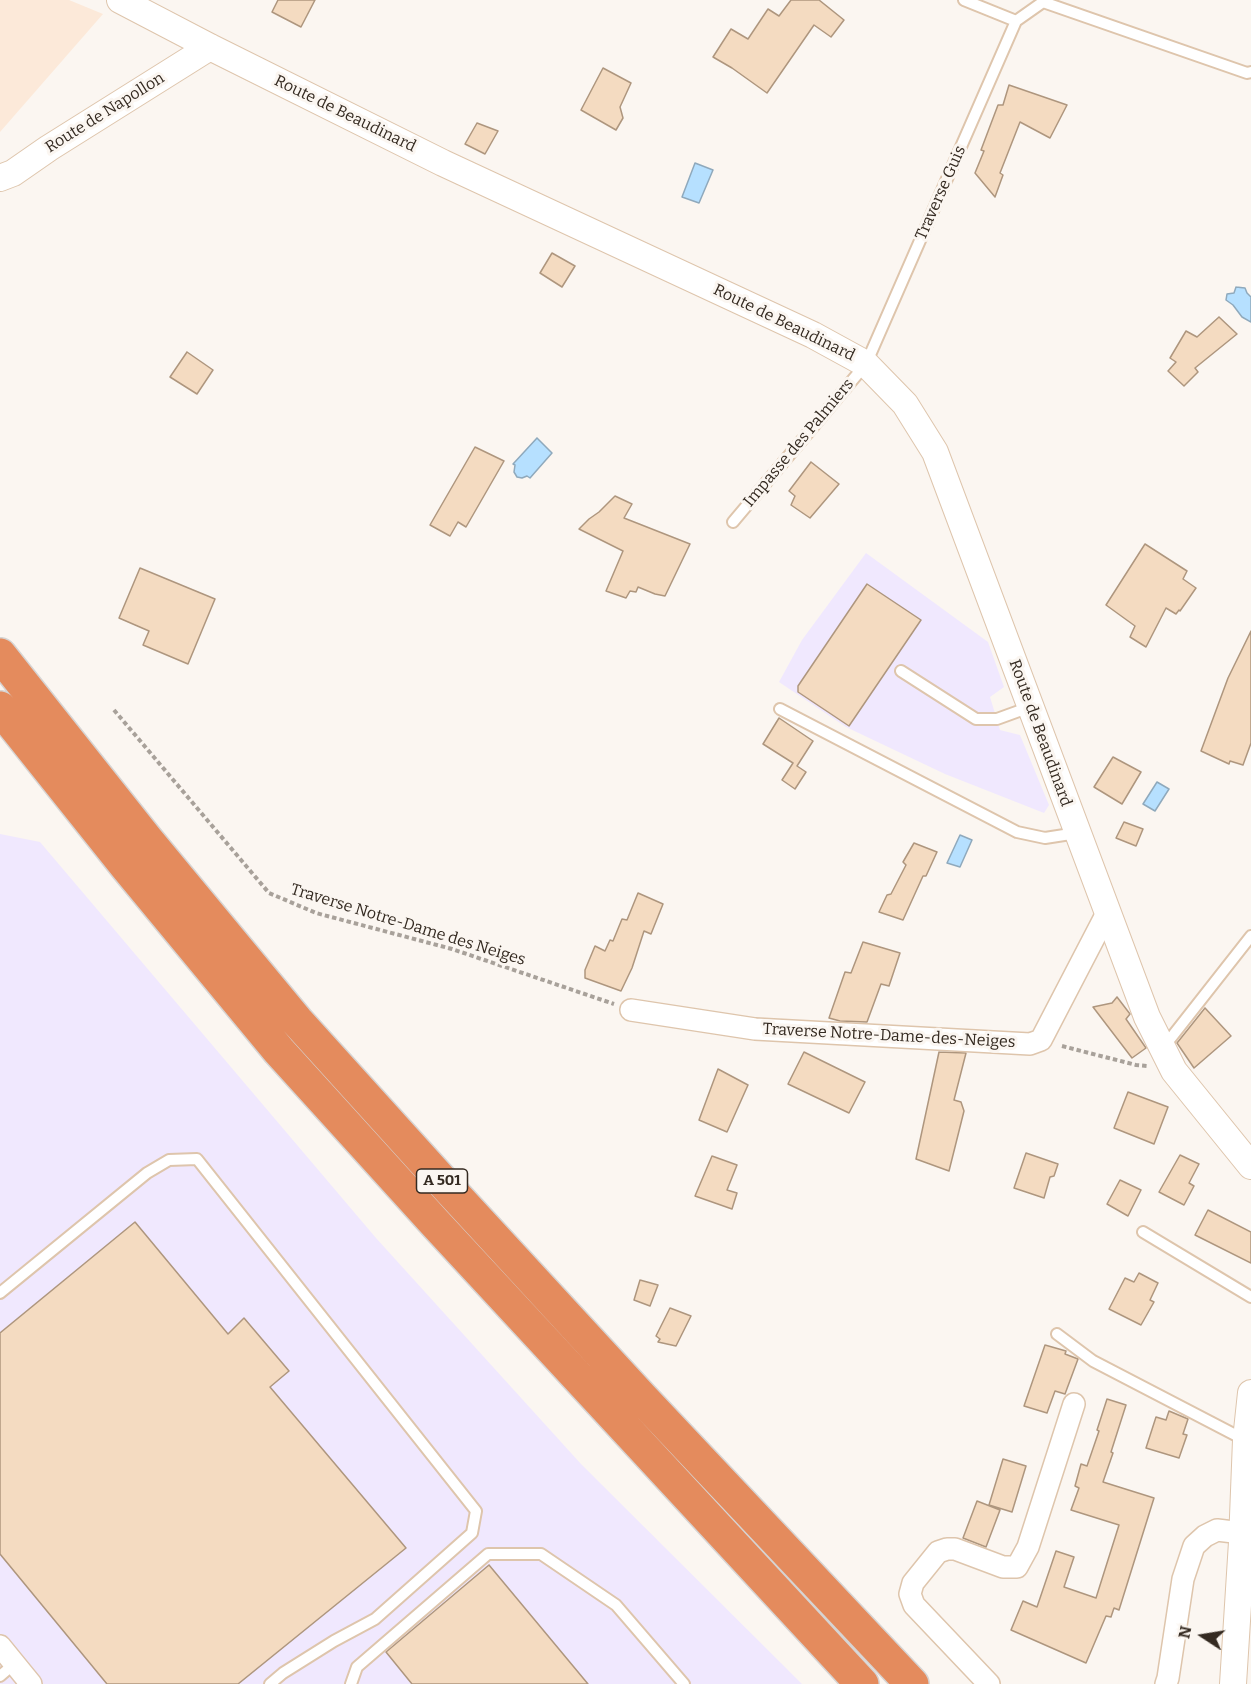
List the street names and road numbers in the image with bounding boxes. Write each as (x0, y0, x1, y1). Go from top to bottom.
street label: Route de Napollon (42, 69, 168, 157)
street label: Route de Beaudinard (271, 71, 419, 157)
street label: Traverse Guis (912, 143, 970, 243)
street label: Route de Beaudinard (710, 280, 858, 366)
street label: Impasse des Palmiers (740, 375, 858, 511)
street label: Route de Beaudinard (1004, 657, 1076, 809)
street label: Traverse Notre-Dame des Neiges (288, 880, 528, 970)
street label: Traverse Notre-Dame-des-Neiges (762, 1020, 1016, 1052)
road number: A 501 (416, 1169, 468, 1193)

